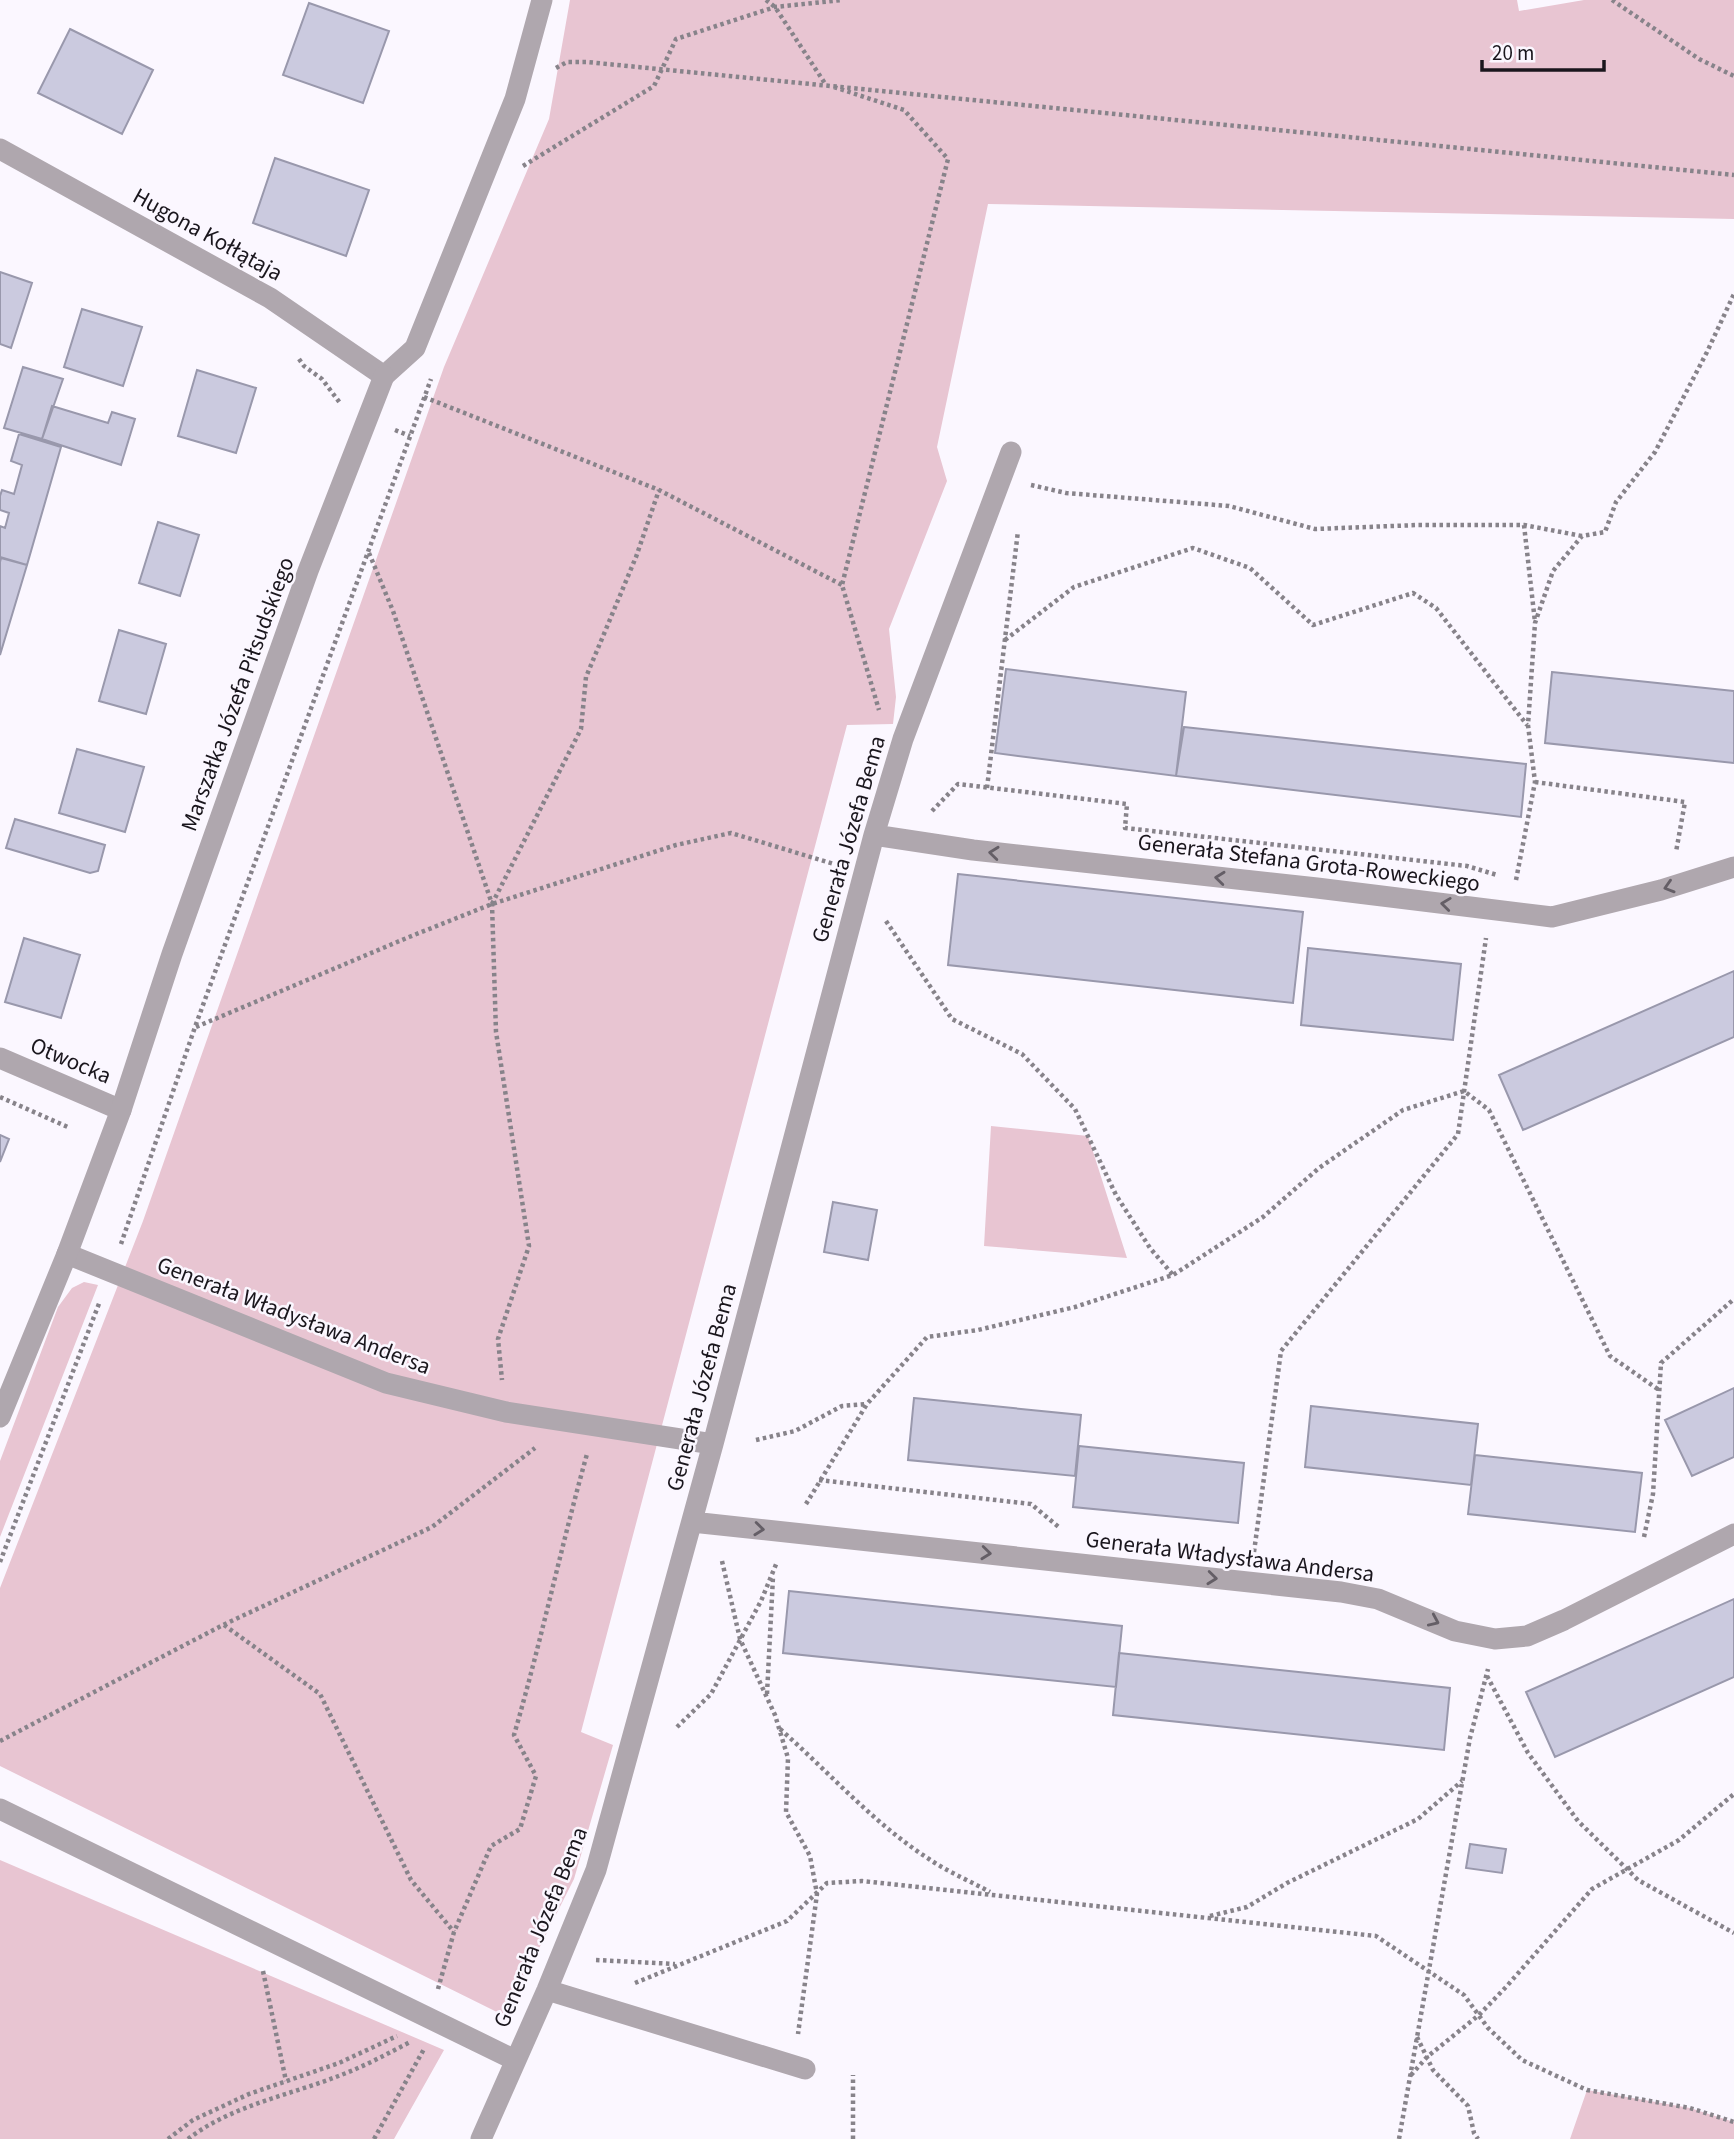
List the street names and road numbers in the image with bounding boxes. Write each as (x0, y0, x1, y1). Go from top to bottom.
street label: Hugona Kołłątaja (127, 180, 289, 289)
street label: Marszałka Józefa Piłsudskiego (172, 552, 303, 836)
street label: Generała Józefa Bema (803, 732, 894, 947)
street label: Generała Stefana Grota-Roweckiego (1136, 825, 1482, 900)
street label: Otwocka (25, 1029, 116, 1092)
street label: Generała Władysława Andersa (152, 1248, 435, 1383)
street label: Generała Józefa Bema (658, 1280, 745, 1495)
street label: Generała Władysława Andersa (1084, 1522, 1376, 1591)
street label: Generała Józefa Bema (485, 1822, 596, 2033)

